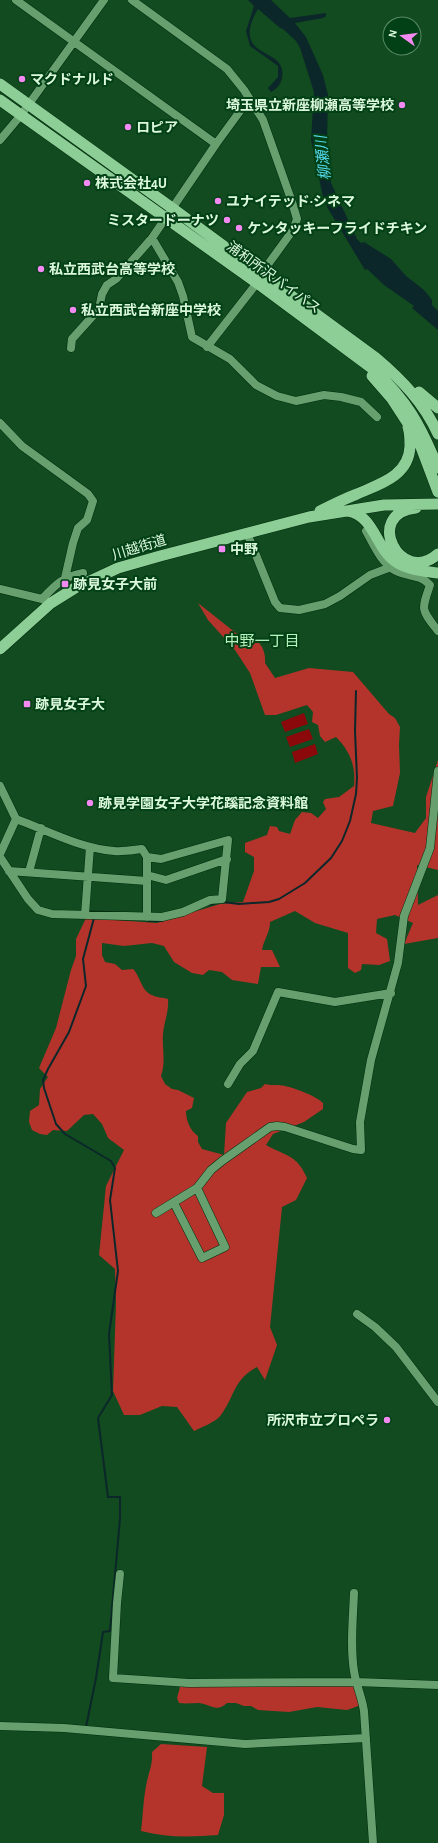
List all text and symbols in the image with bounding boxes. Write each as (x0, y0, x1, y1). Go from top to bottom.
north arrow (382, 16, 422, 56)
text: N (387, 29, 399, 39)
place label: マクドナルド (30, 72, 114, 87)
marker: マクドナルド (17, 74, 27, 84)
place label: 埼玉県立新座柳瀬高等学校 (226, 97, 394, 113)
marker: 埼玉県立新座柳瀬高等学校 (397, 100, 407, 110)
place label: ロピア (136, 121, 178, 135)
marker: ロピア (123, 122, 133, 132)
water label: 柳瀬川 (312, 133, 333, 181)
place label: 株式会社4U (95, 175, 167, 191)
marker: 株式会社4U (82, 178, 92, 188)
place label: ユナイテッド·シネマ (226, 194, 355, 209)
marker: ユナイテッド·シネマ (213, 196, 223, 206)
place label: ミスタードーナツ (107, 213, 219, 228)
marker: ミスタードーナツ (222, 215, 232, 225)
place label: ケンタッキーフライドチキン (247, 221, 427, 236)
marker: ケンタッキーフライドチキン (234, 223, 244, 233)
street label: 浦和所沢バイパス (224, 238, 323, 316)
place label: 私立西武台高等学校 (49, 261, 175, 277)
marker: 私立西武台高等学校 (36, 264, 46, 274)
place label: 私立西武台新座中学校 (81, 303, 221, 318)
marker: 私立西武台新座中学校 (68, 305, 78, 315)
street label: 川越街道 (110, 532, 168, 563)
place label: 中野 (230, 542, 258, 557)
marker: 中野 (217, 544, 227, 554)
place label: 跡見女子大前 (73, 576, 157, 592)
marker: 跡見女子大前 (60, 579, 70, 589)
district label: 中野一丁目 (224, 633, 300, 649)
place label: 跡見女子大 (35, 697, 105, 712)
marker: 跡見女子大 (22, 699, 32, 709)
place label: 跡見学園女子大学花蹊記念資料館 (98, 795, 308, 811)
marker: 跡見学園女子大学花蹊記念資料館 (85, 798, 95, 808)
place label: 所沢市立プロペラ (267, 1413, 379, 1428)
marker: 所沢市立プロペラ (382, 1415, 392, 1425)

